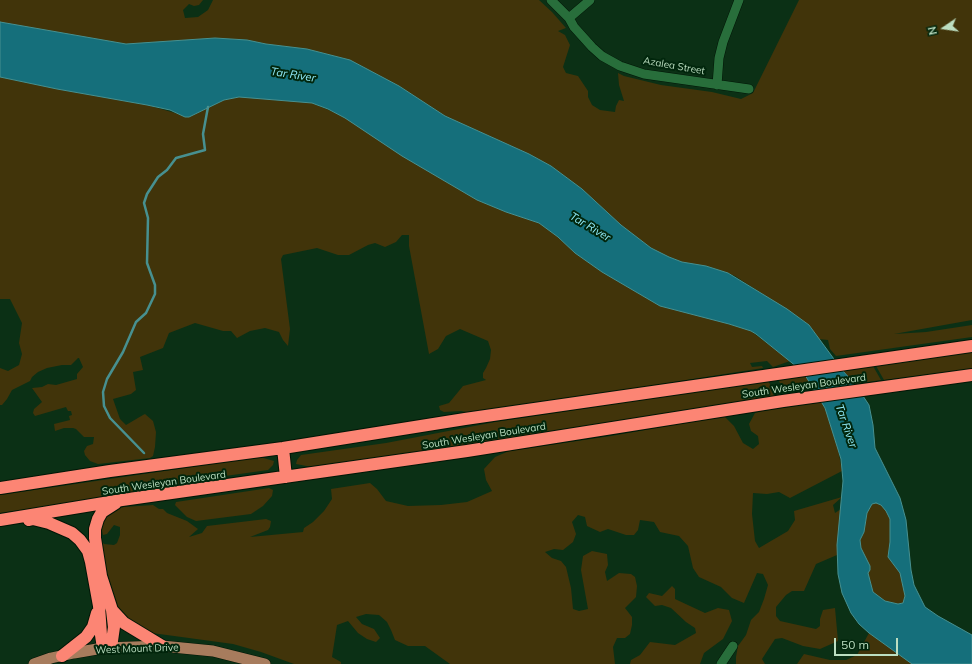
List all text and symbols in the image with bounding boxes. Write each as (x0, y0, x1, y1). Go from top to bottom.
north arrow (924, 8, 964, 48)
text: N (925, 25, 940, 36)
street label: Azalea Street (642, 55, 706, 77)
water label: Tar River (270, 65, 316, 85)
water label: Tar River (567, 210, 613, 244)
street label: South Wesleyan Boulevard (741, 371, 867, 401)
water label: Tar River (832, 402, 860, 450)
street label: South Wesleyan Boulevard (421, 420, 547, 452)
street label: South Wesleyan Boulevard (101, 468, 227, 498)
scale bar (836, 630, 900, 656)
text: 50 m (841, 637, 869, 652)
street label: West Mount Drive (95, 642, 179, 656)

